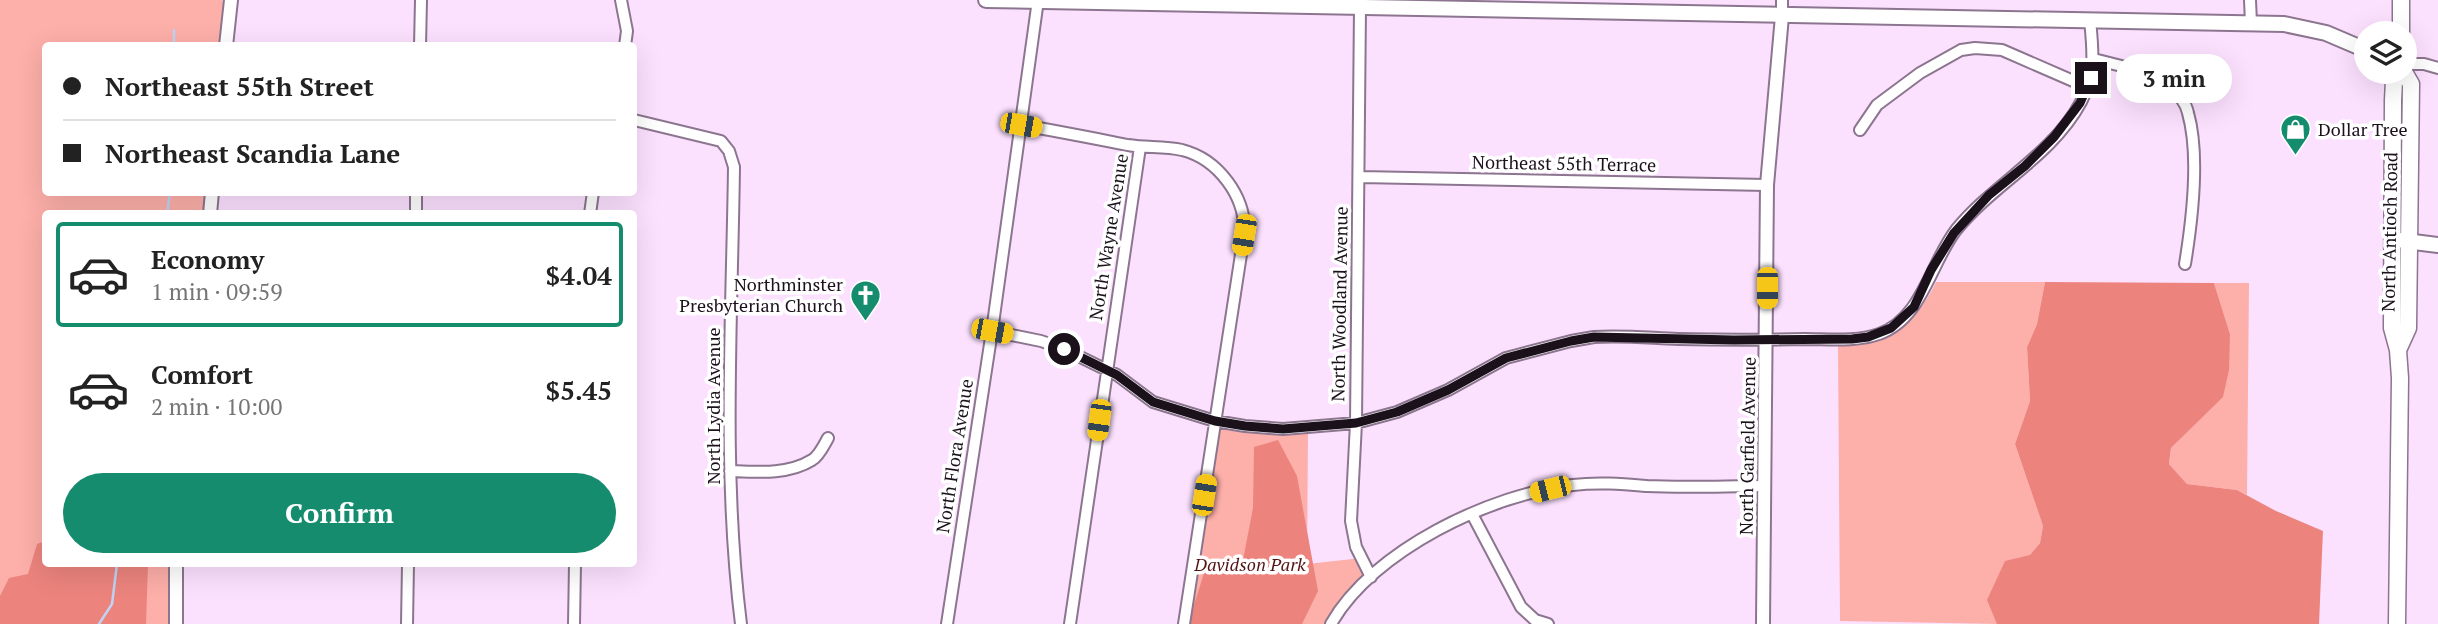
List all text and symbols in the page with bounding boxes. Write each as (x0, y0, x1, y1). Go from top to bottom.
map controls (2354, 21, 2417, 84)
button: layers (2354, 21, 2417, 84)
callout: 3 min (2116, 54, 2231, 102)
route end (2075, 62, 2107, 94)
text: 3 min (2143, 63, 2205, 94)
text: Northeast 55th Street (105, 69, 374, 103)
car (999, 111, 1044, 139)
shop icon: Dollar Tree (2278, 113, 2312, 157)
place label: Dollar Tree (2318, 117, 2408, 141)
text: Northeast Scandia Lane (105, 136, 400, 170)
street label: Northeast 55th Terrace (1472, 149, 1656, 177)
street label: North Wayne Avenue (1083, 152, 1133, 322)
street label: North Antioch Road (2376, 152, 2402, 312)
street label: North Woodland Avenue (1325, 206, 1353, 402)
car (1231, 213, 1258, 257)
text: Economy (151, 242, 264, 276)
icon: car (67, 243, 130, 306)
text: $4.04 (546, 258, 612, 292)
car (1757, 267, 1778, 309)
place label: Northminster Presbyterian Church (679, 272, 843, 317)
text: 1 min · 09:59 (151, 276, 283, 307)
church icon: Northminster Presbyterian Church (849, 278, 883, 322)
car (970, 317, 1015, 345)
street label: North Lydia Avenue (701, 327, 725, 485)
route start (1048, 333, 1080, 365)
text: Comfort (151, 357, 253, 391)
street label: North Garfield Avenue (1733, 357, 1761, 535)
icon: car (67, 358, 130, 421)
text: $5.45 (546, 373, 612, 407)
street label: North Flora Avenue (930, 377, 978, 535)
text: 2 min · 10:00 (151, 391, 283, 422)
car (1086, 398, 1113, 442)
button: Confirm (63, 473, 616, 553)
car (1191, 473, 1218, 517)
car (1528, 474, 1573, 504)
park label: Davidson Park (1193, 552, 1306, 576)

